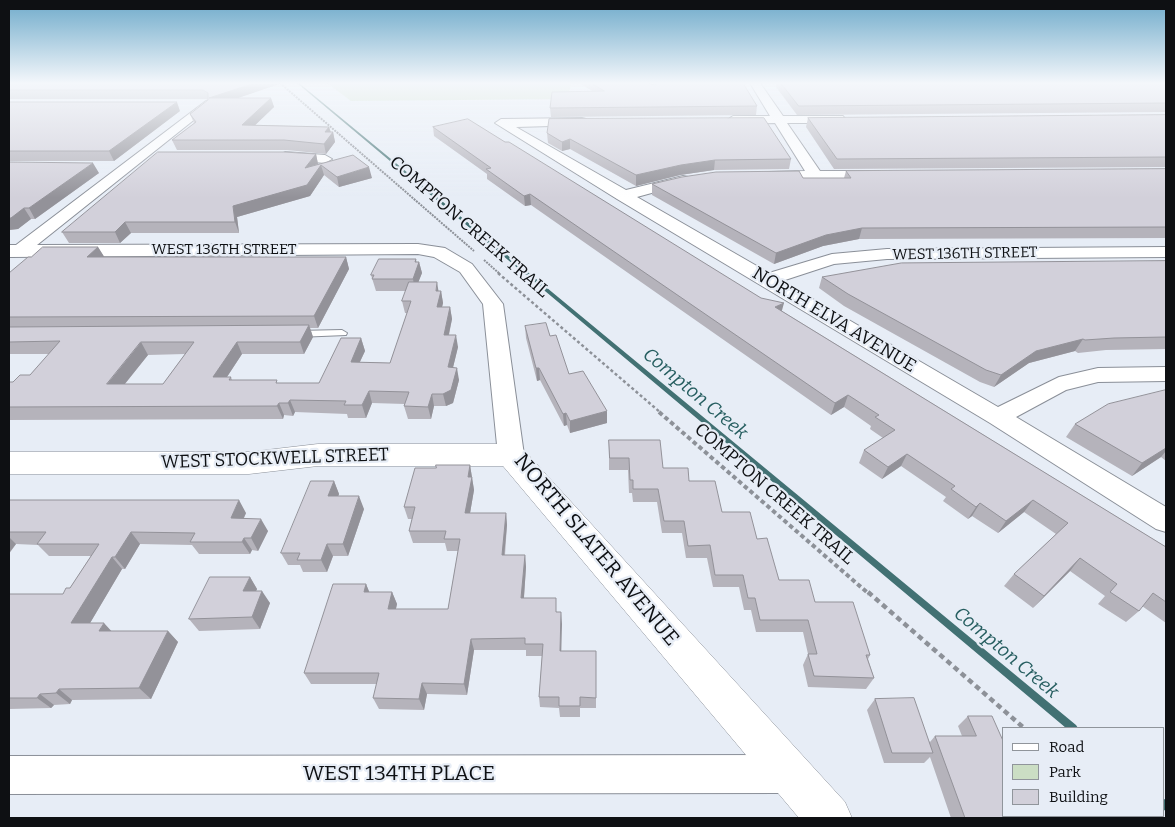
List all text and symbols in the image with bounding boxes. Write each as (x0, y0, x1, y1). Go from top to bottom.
street label: COMPTON CREEK TRAIL (385, 152, 553, 302)
street label: WEST 136TH STREET (151, 241, 297, 259)
street label: WEST 136TH STREET (892, 244, 1038, 264)
street label: NORTH ELVA AVENUE (748, 263, 920, 377)
water label: Compton Creek (638, 343, 752, 445)
street label: COMPTON CREEK TRAIL (690, 419, 858, 569)
street label: WEST STOCKWELL STREET (161, 444, 389, 474)
street label: NORTH SLATER AVENUE (508, 449, 684, 651)
water label: Compton Creek (949, 602, 1063, 704)
legend (1002, 727, 1165, 817)
text: Road (1049, 738, 1084, 756)
street label: WEST 134TH PLACE (303, 761, 495, 787)
text: Park (1049, 763, 1081, 781)
text: Building (1049, 788, 1108, 806)

